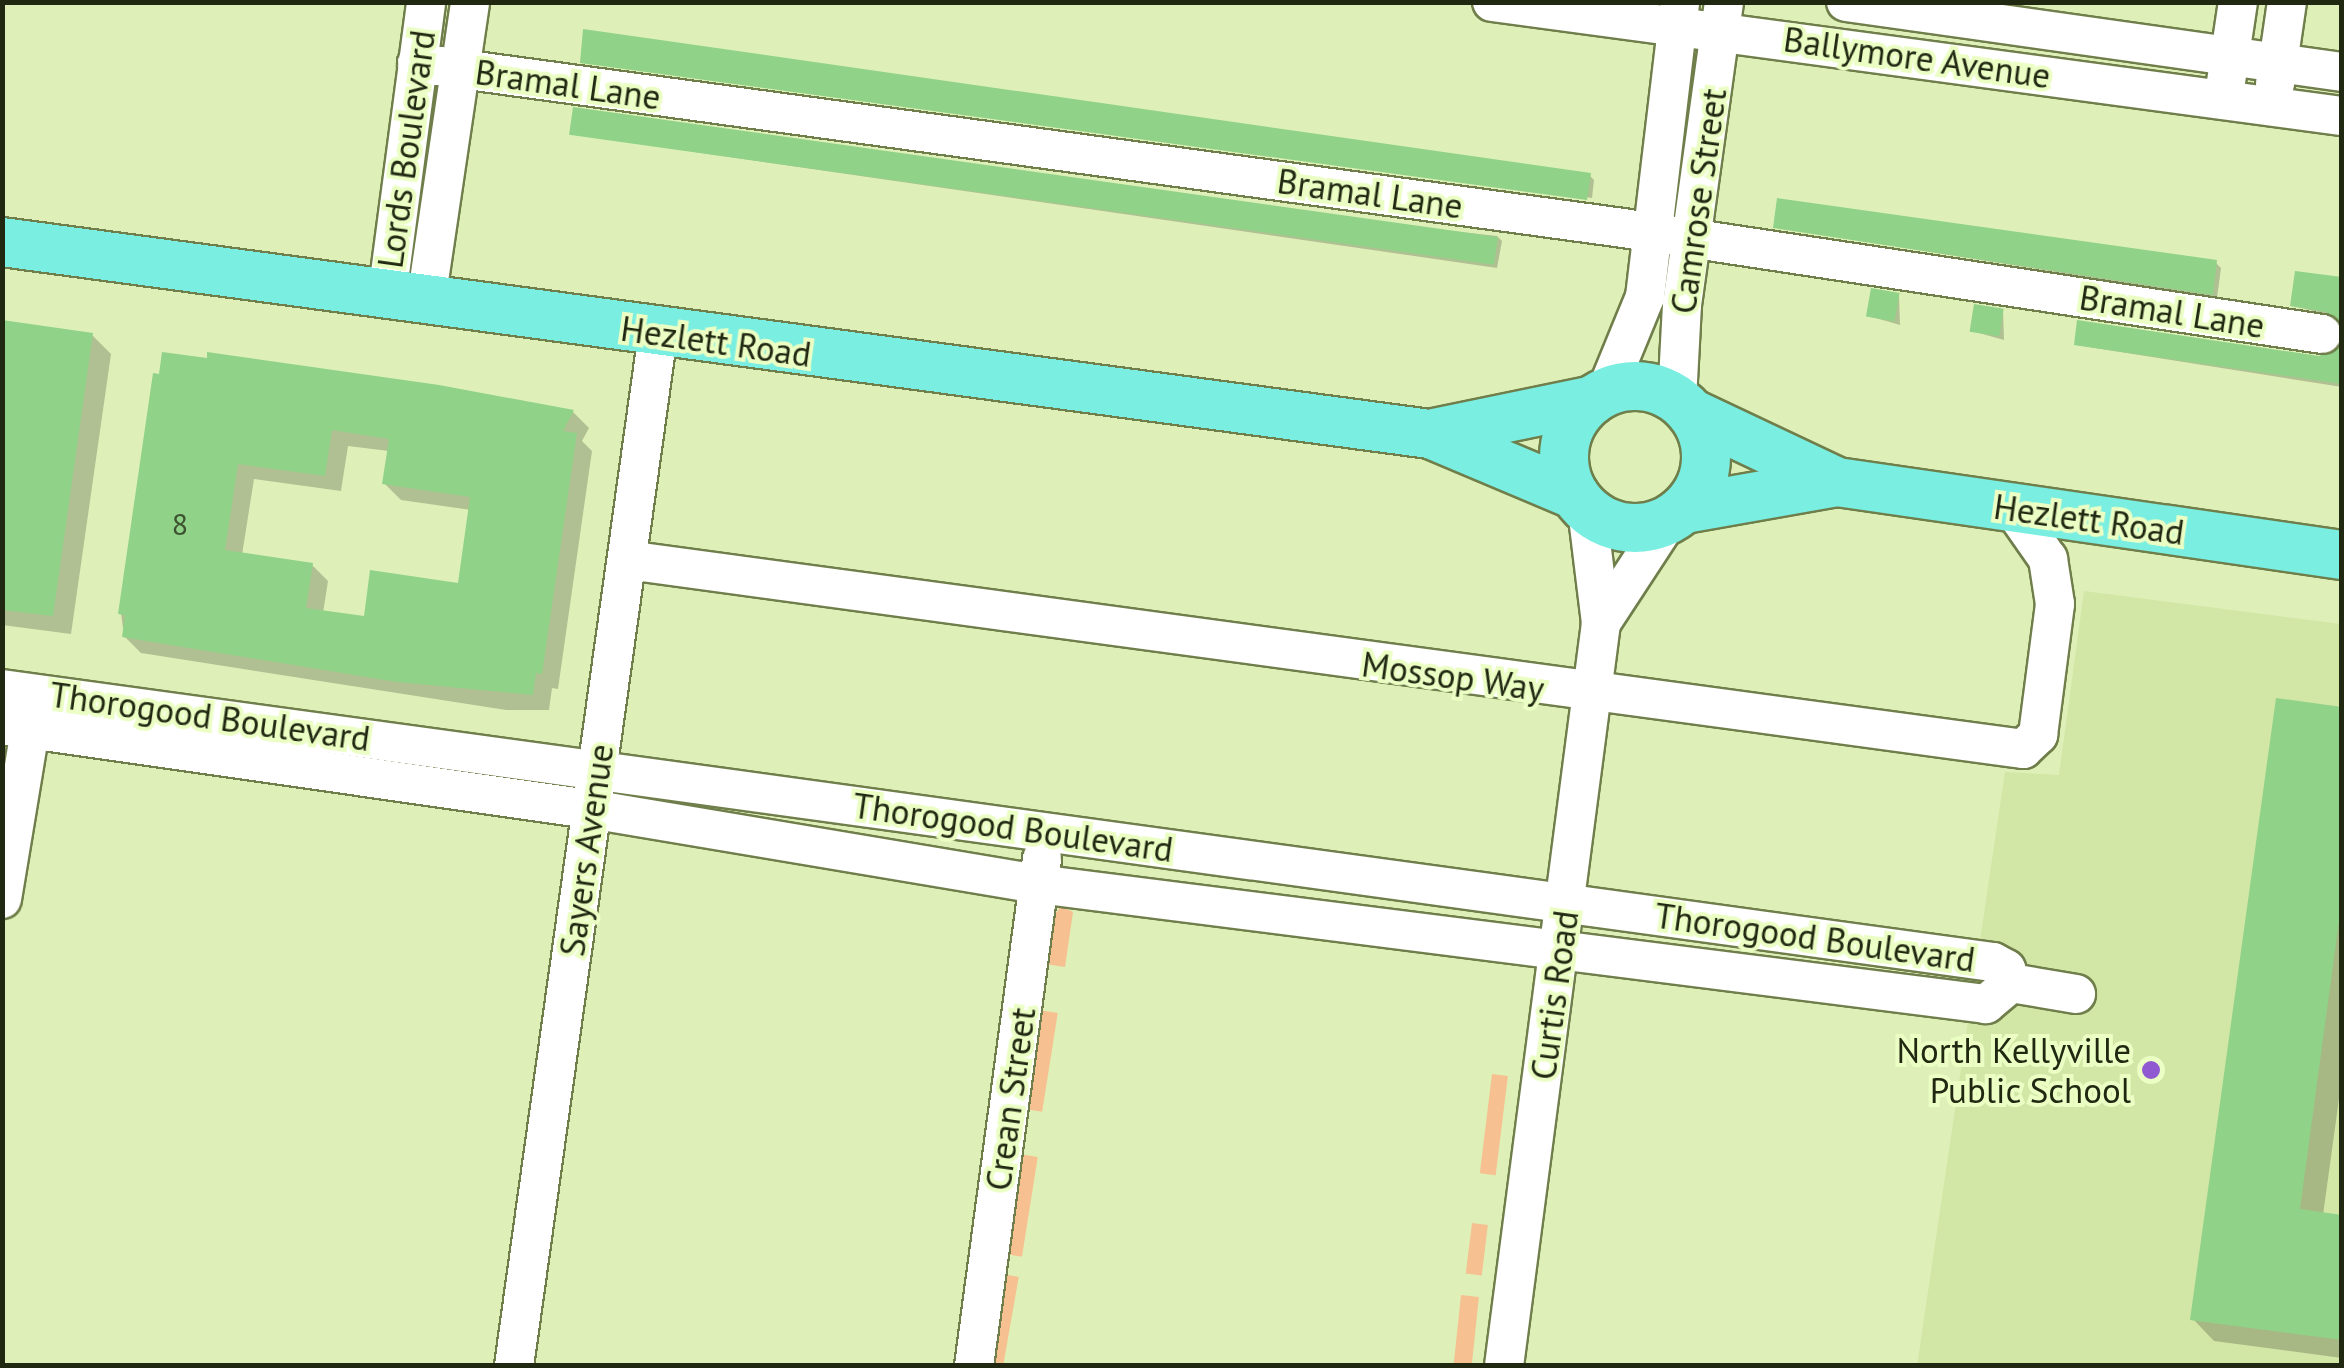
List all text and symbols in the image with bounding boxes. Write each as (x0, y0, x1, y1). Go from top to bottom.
street label: Ballymore Avenue (1780, 17, 2054, 97)
street label: Lords Boulevard (369, 27, 443, 271)
street label: Bramal Lane (473, 50, 663, 118)
street label: Camrose Street (1661, 86, 1735, 316)
street label: Bramal Lane (1275, 159, 1465, 227)
street label: Bramal Lane (2077, 276, 2267, 346)
street label: Hezlett Road (618, 307, 814, 375)
street label: Hezlett Road (1991, 485, 2187, 553)
house number: 8 (172, 506, 188, 542)
street label: Mossop Way (1359, 642, 1547, 710)
street label: Thorogood Boulevard (47, 673, 373, 759)
street label: Sayers Avenue (550, 741, 622, 959)
street label: Thorogood Boulevard (850, 784, 1176, 870)
street label: Thorogood Boulevard (1652, 894, 1978, 980)
street label: Curtis Road (1521, 908, 1587, 1082)
street label: Crean Street (976, 1005, 1044, 1193)
place label: North Kellyville Public School (1896, 1029, 2131, 1111)
marker: North Kellyville Public School (2140, 1059, 2162, 1081)

